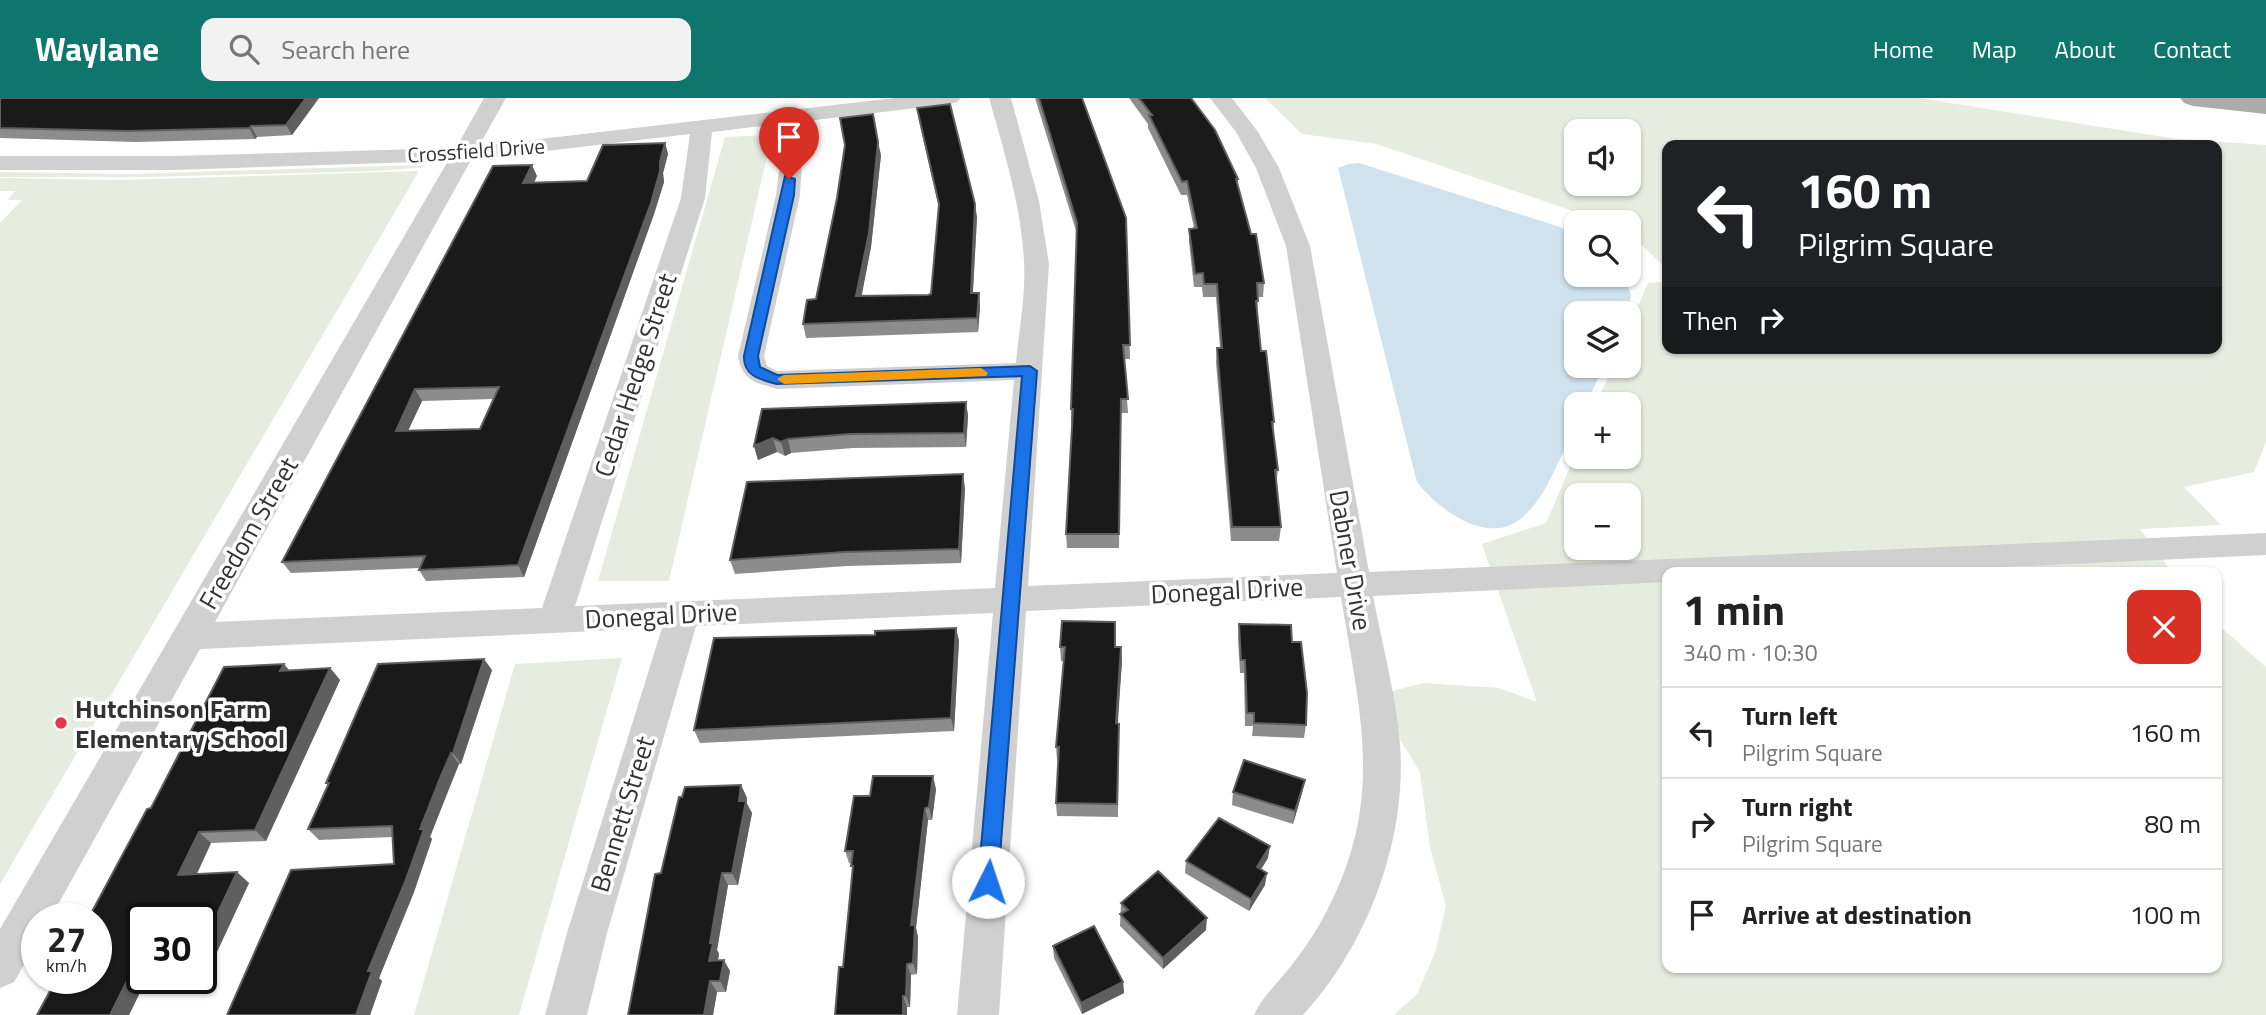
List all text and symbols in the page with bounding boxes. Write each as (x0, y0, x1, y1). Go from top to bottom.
search box (201, 18, 691, 81)
text: Waylane (35, 24, 159, 74)
icon: search (225, 30, 263, 68)
text: Search here (281, 30, 410, 69)
text: Home (1873, 31, 1934, 67)
text: Map (1972, 31, 2017, 67)
text: About (2055, 31, 2115, 67)
text: Contact (2153, 31, 2231, 67)
pin (759, 107, 819, 179)
icon: arrive (770, 118, 808, 156)
map controls (1564, 119, 1641, 560)
button: sound (1564, 119, 1641, 196)
street label: Crossfield Drive (406, 129, 546, 171)
text: 160 m (1798, 152, 1932, 227)
icon: left (1683, 168, 1774, 259)
button: search (1564, 210, 1641, 287)
text: Pilgrim Square (1798, 220, 1994, 268)
street label: Cedar Hedge Street (584, 268, 686, 482)
button: layers (1564, 301, 1641, 378)
text: Then (1683, 301, 1738, 340)
icon: right (1752, 301, 1790, 339)
button: + (1564, 392, 1641, 469)
street label: Freedom Street (189, 450, 307, 616)
button: − (1564, 483, 1641, 560)
street label: Dabner Drive (1319, 487, 1383, 633)
street label: Donegal Drive (1150, 567, 1304, 613)
text: 1 min (1683, 577, 1785, 641)
button: close (2127, 590, 2201, 664)
street label: Donegal Drive (584, 592, 738, 638)
text: 340 m · 10:30 (1683, 635, 1818, 670)
place label: Hutchinson Farm Elementary School (75, 689, 285, 758)
text: Turn left (1742, 696, 1837, 735)
text: 160 m (2130, 713, 2201, 752)
icon: left (1683, 714, 1721, 752)
marker: Hutchinson Farm Elementary School (53, 715, 69, 731)
street label: Bennett Street (580, 731, 664, 897)
text: Pilgrim Square (1742, 735, 1883, 770)
text: Turn right (1742, 787, 1853, 826)
text: 80 m (2144, 804, 2201, 843)
icon: right (1683, 805, 1721, 843)
text: Pilgrim Square (1742, 826, 1883, 861)
position arrow (951, 845, 1025, 919)
text: Arrive at destination (1742, 895, 1972, 934)
text: 100 m (2130, 895, 2201, 934)
icon: arrive (1683, 896, 1721, 934)
speed limit sign: 30 (126, 903, 217, 994)
text: 27 (47, 912, 86, 966)
text: km/h (46, 952, 87, 979)

